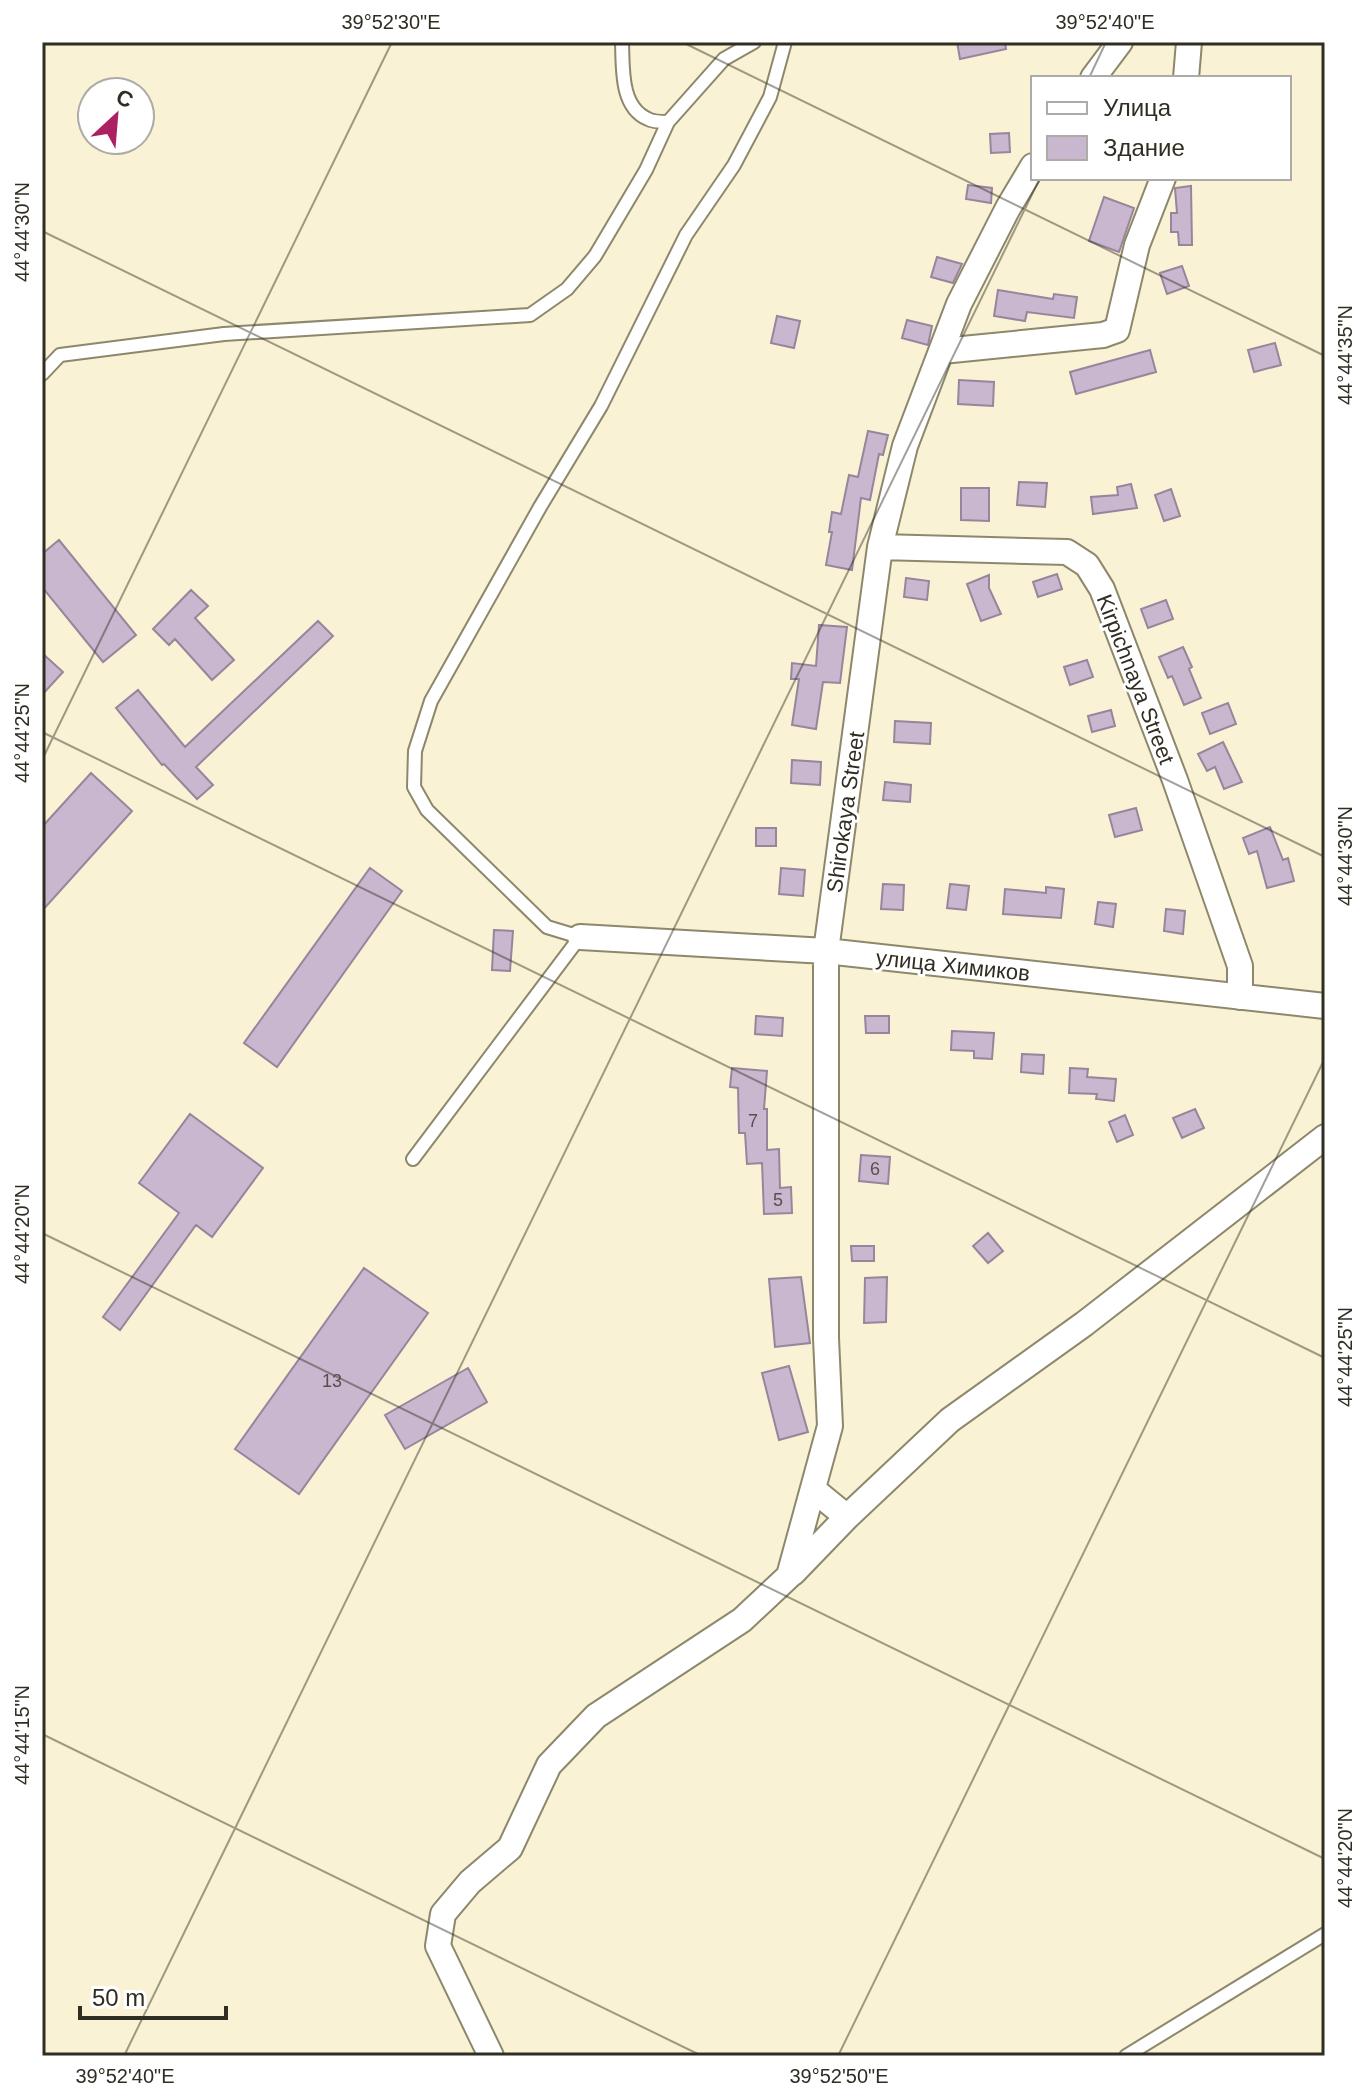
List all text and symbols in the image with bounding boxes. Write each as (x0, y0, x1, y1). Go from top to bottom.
text: 39°52'30"E (342, 11, 441, 33)
text: 39°52'40"E (1056, 11, 1155, 33)
north arrow (76, 76, 156, 156)
legend (1031, 76, 1291, 180)
text: С (112, 84, 137, 113)
text: Улица (1103, 94, 1172, 121)
text: Здание (1103, 134, 1185, 161)
text: 44°44'30"N (11, 182, 33, 282)
text: 44°44'35"N (1334, 305, 1356, 405)
street label: Kirpichnaya Street (1092, 591, 1179, 768)
text: 44°44'25"N (11, 683, 33, 783)
street label: Shirokaya Street (822, 730, 869, 894)
text: 44°44'30"N (1334, 806, 1356, 906)
street label: улица Химиков (875, 945, 1031, 986)
house number: 7 (748, 1111, 758, 1131)
house number: 6 (870, 1159, 880, 1179)
text: 44°44'20"N (11, 1184, 33, 1284)
house number: 5 (773, 1190, 783, 1210)
text: 44°44'25"N (1334, 1307, 1356, 1407)
house number: 13 (322, 1371, 342, 1391)
text: 44°44'15"N (11, 1685, 33, 1785)
text: 44°44'20"N (1334, 1808, 1356, 1908)
scale bar (80, 1970, 226, 2020)
text: 50 m (92, 1984, 145, 2011)
text: 39°52'40"E (76, 2065, 175, 2087)
text: 39°52'50"E (790, 2065, 889, 2087)

